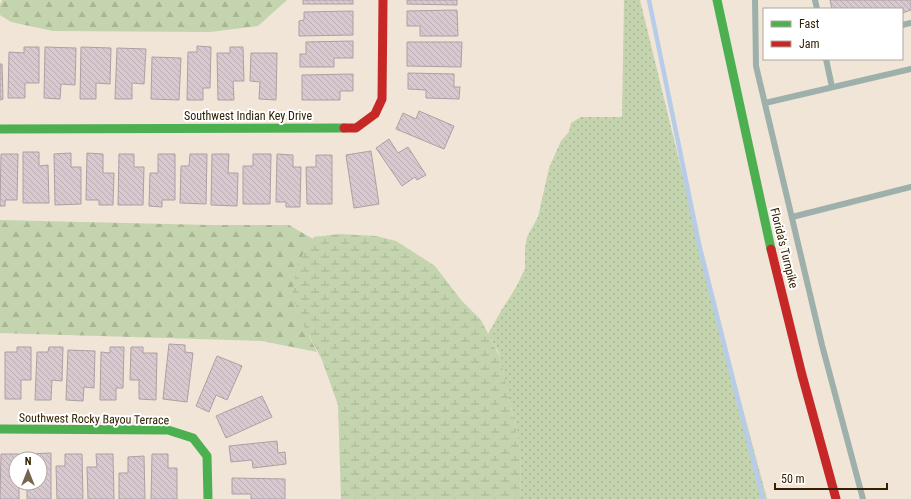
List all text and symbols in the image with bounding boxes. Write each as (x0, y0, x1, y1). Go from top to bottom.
legend (763, 8, 903, 60)
text: Fast (799, 17, 820, 31)
text: Jam (799, 37, 820, 51)
street label: Southwest Indian Key Drive (184, 109, 312, 123)
street label: Florida's Turnpike (767, 206, 801, 290)
street label: Southwest Rocky Bayou Terrace (19, 411, 170, 427)
north arrow (8, 451, 48, 491)
text: N (25, 455, 32, 468)
scale bar (775, 465, 887, 491)
text: 50 m (781, 472, 805, 486)

